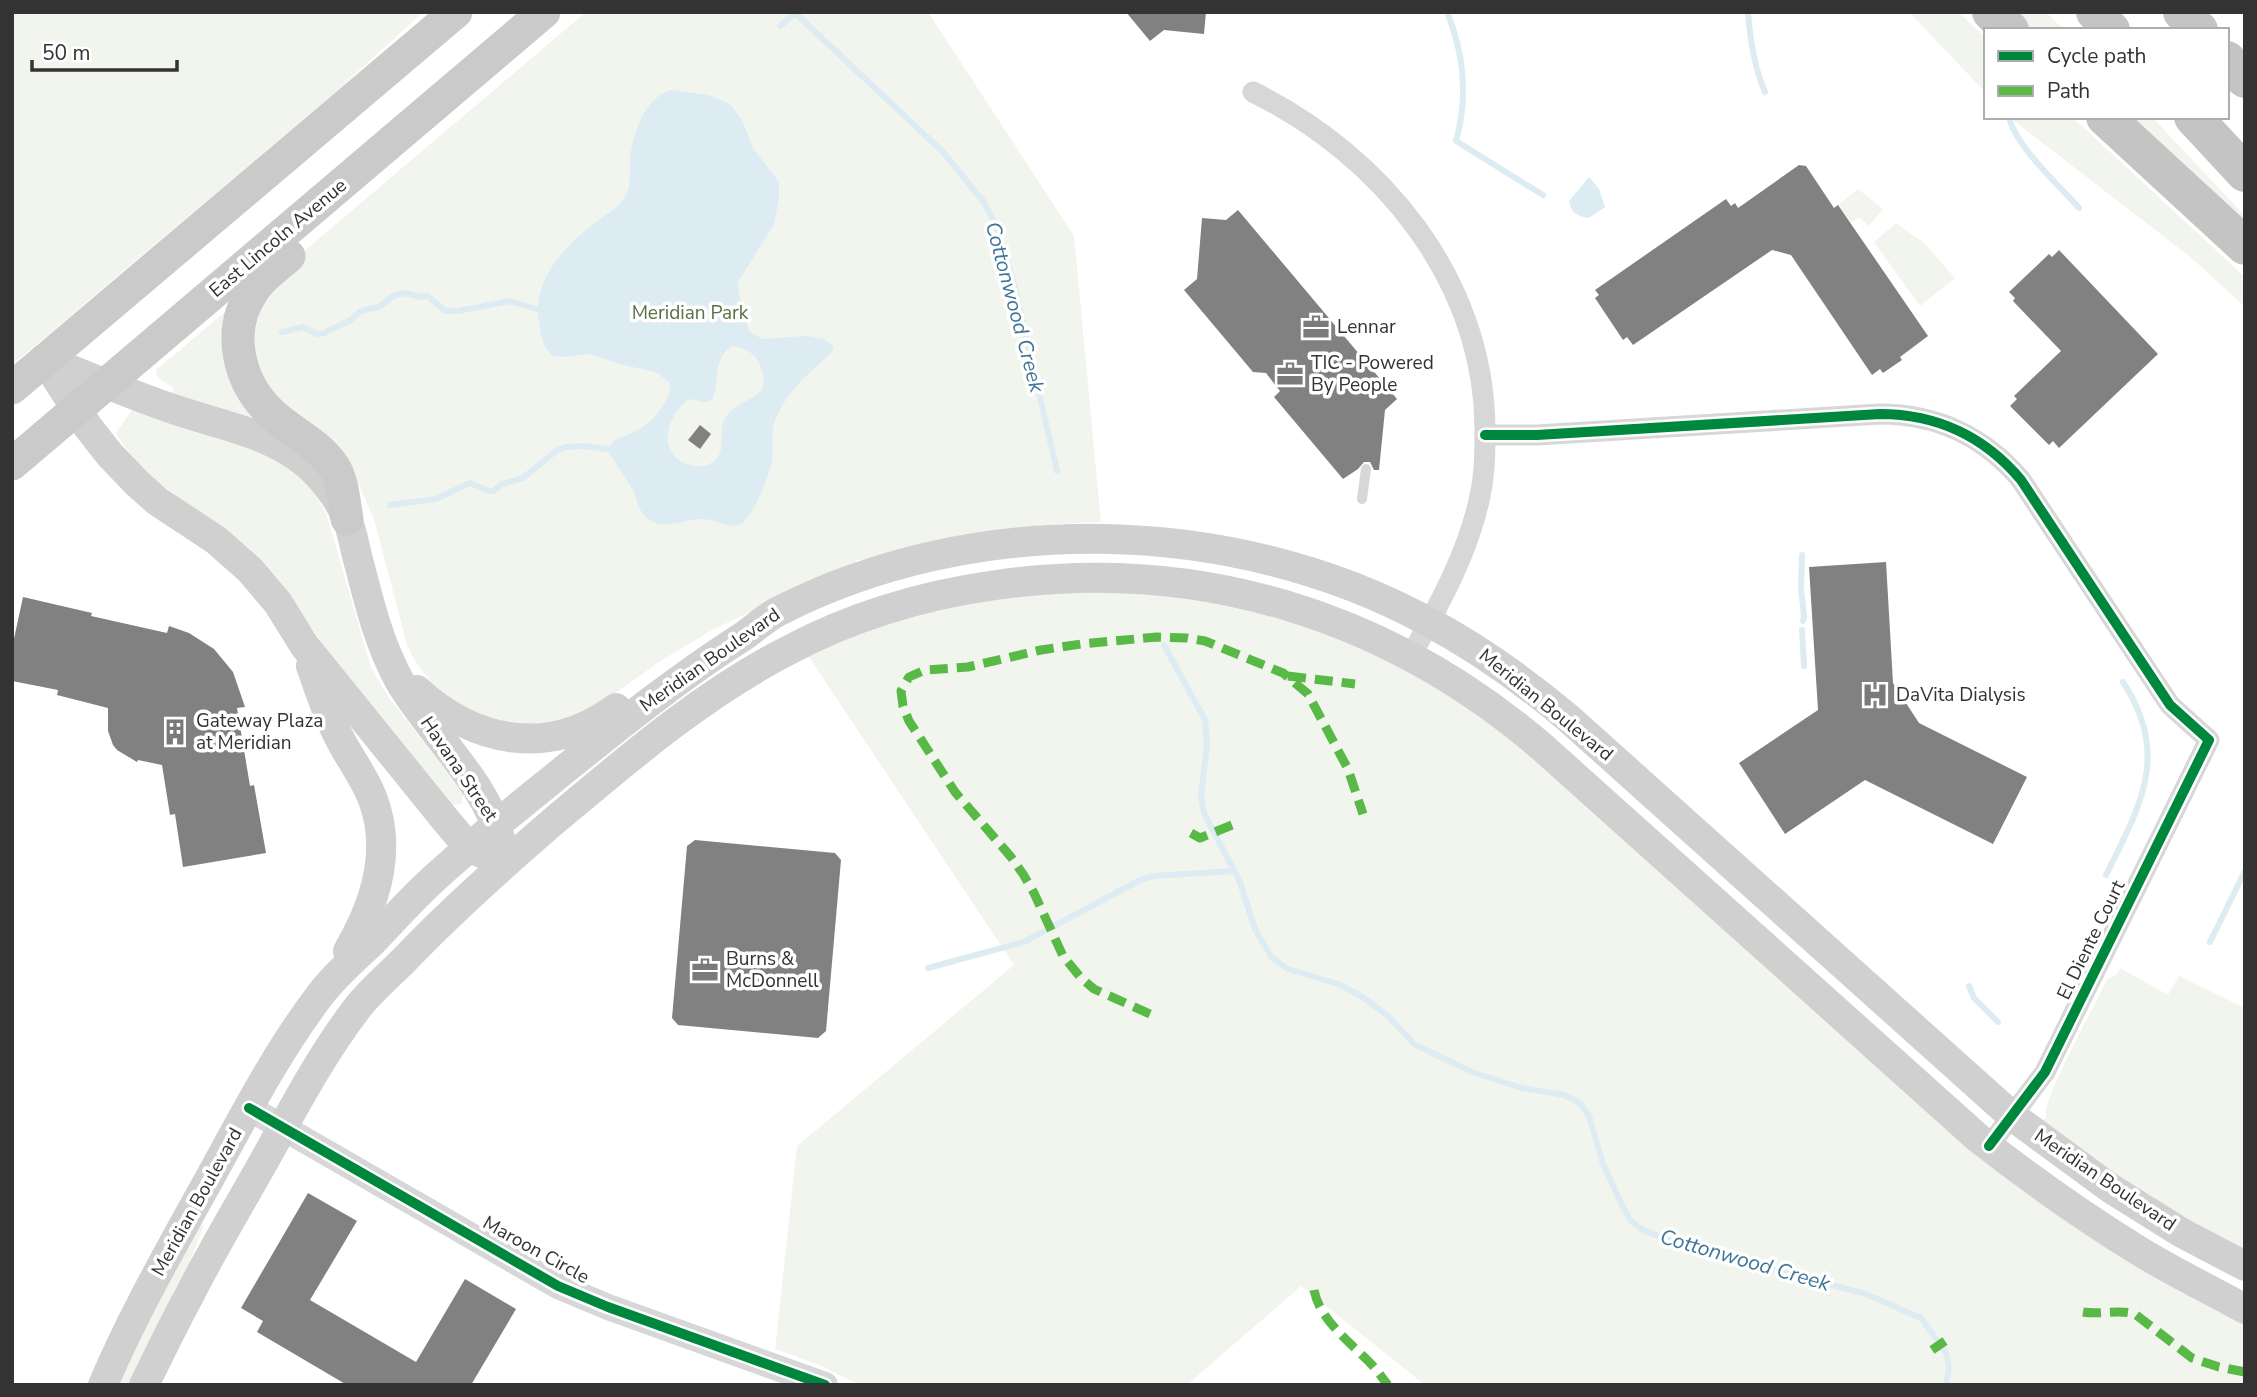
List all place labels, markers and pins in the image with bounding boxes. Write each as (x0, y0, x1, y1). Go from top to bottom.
office icon: Lennar (1301, 312, 1331, 342)
place label: Lennar (1337, 314, 1396, 340)
place label: TIC - Powered By People (1311, 350, 1434, 398)
office icon: TIC - Powered By People (1275, 359, 1305, 389)
hospital icon: DaVita Dialysis (1860, 680, 1890, 710)
place label: DaVita Dialysis (1896, 682, 2026, 708)
place label: Gateway Plaza at Meridian (196, 708, 323, 756)
building icon: Gateway Plaza at Meridian (160, 717, 190, 747)
place label: Burns & McDonnell (726, 946, 819, 994)
office icon: Burns & McDonnell (690, 955, 720, 985)

